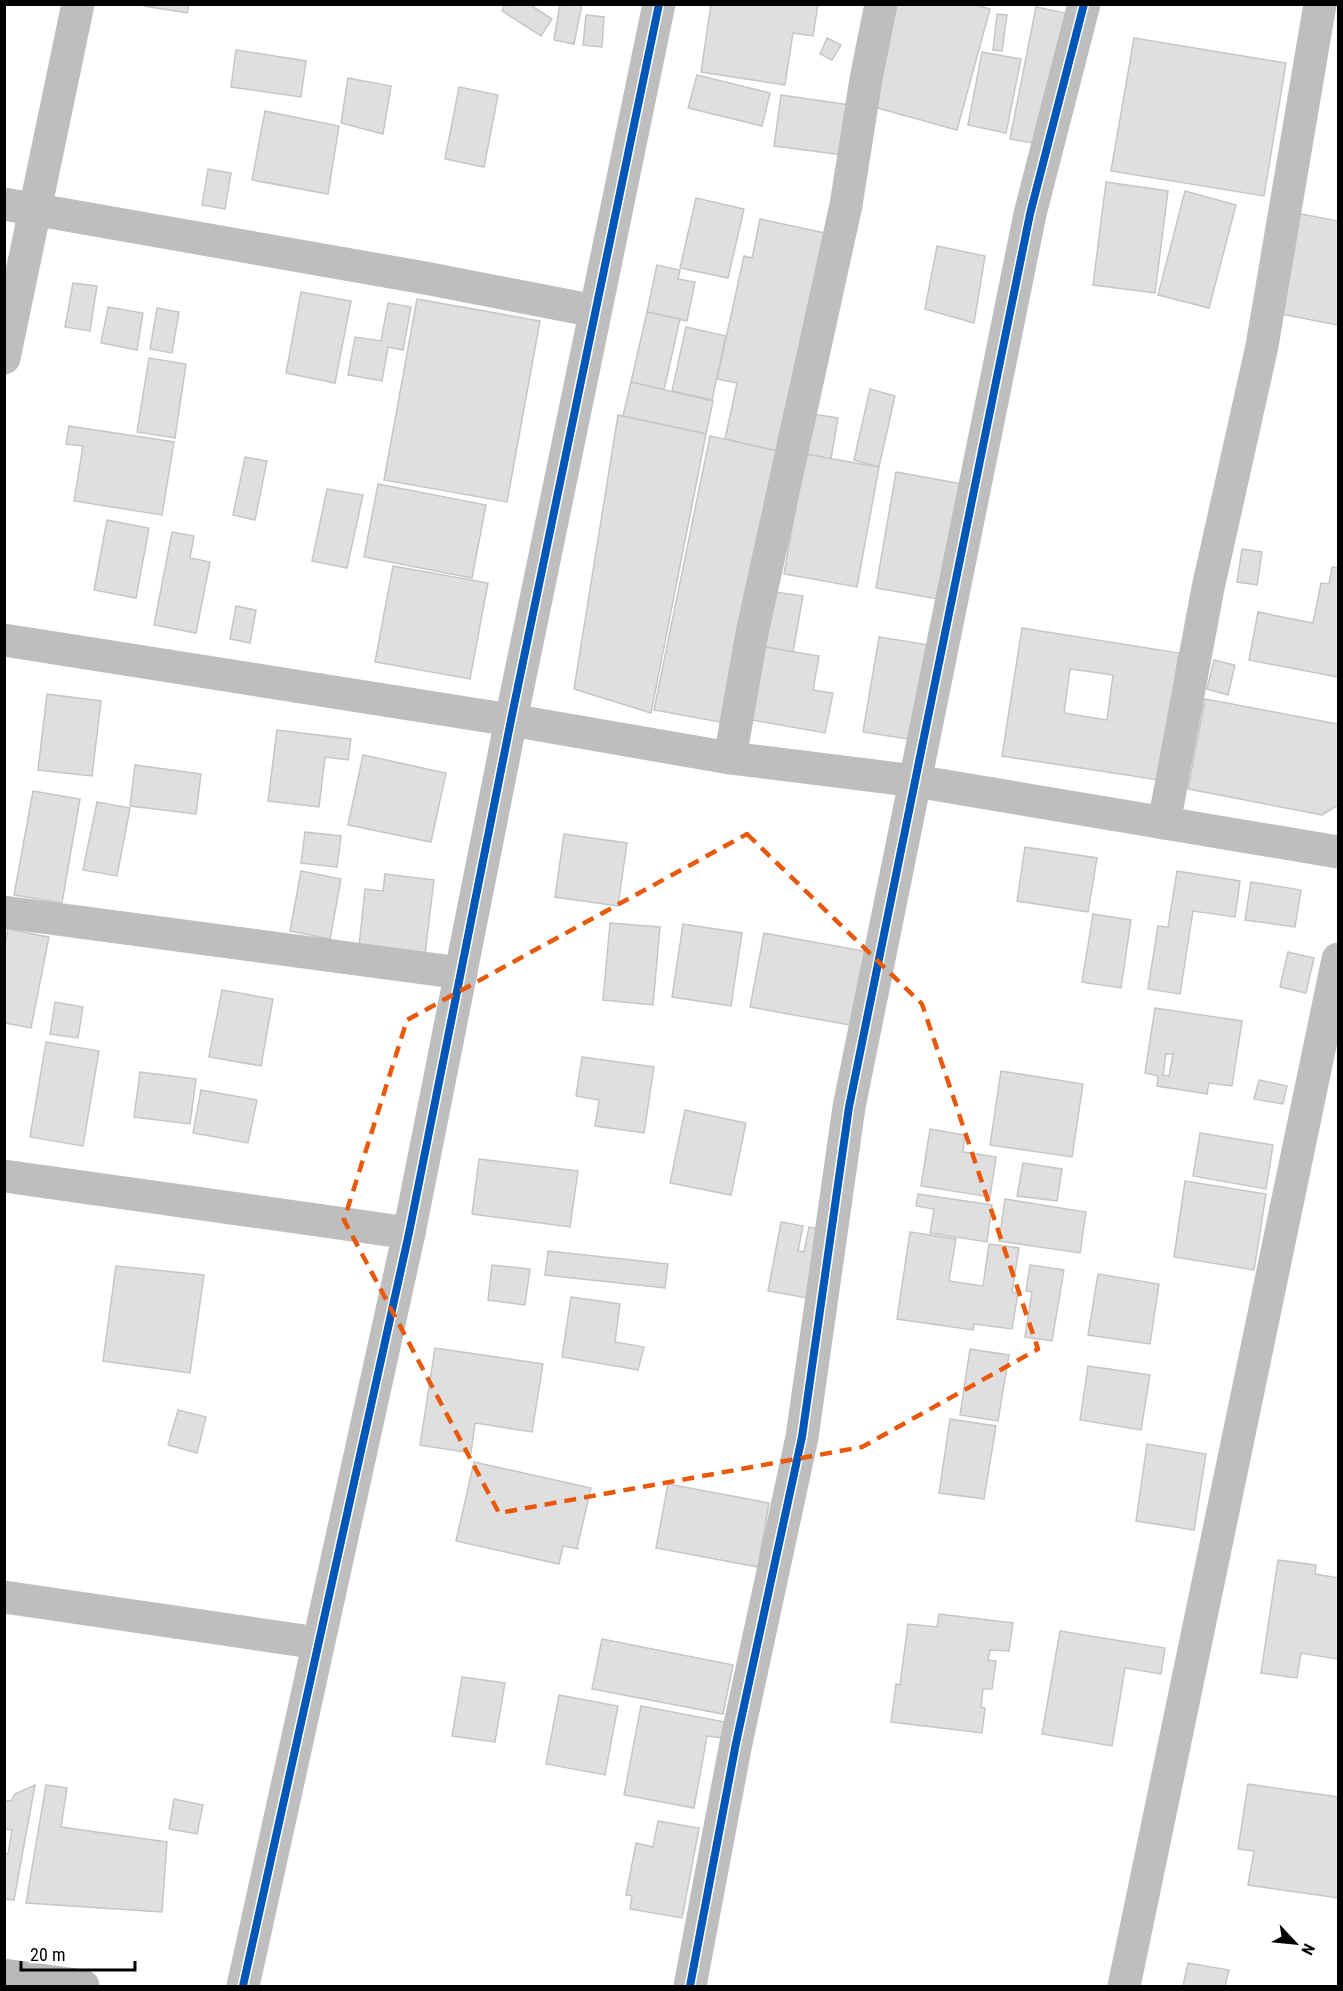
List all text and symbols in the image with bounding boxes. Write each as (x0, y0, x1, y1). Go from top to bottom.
north arrow (1265, 1913, 1325, 1973)
scale bar (21, 1934, 135, 1972)
text: N (1297, 1941, 1319, 1958)
text: 20 m (30, 1944, 65, 1965)

